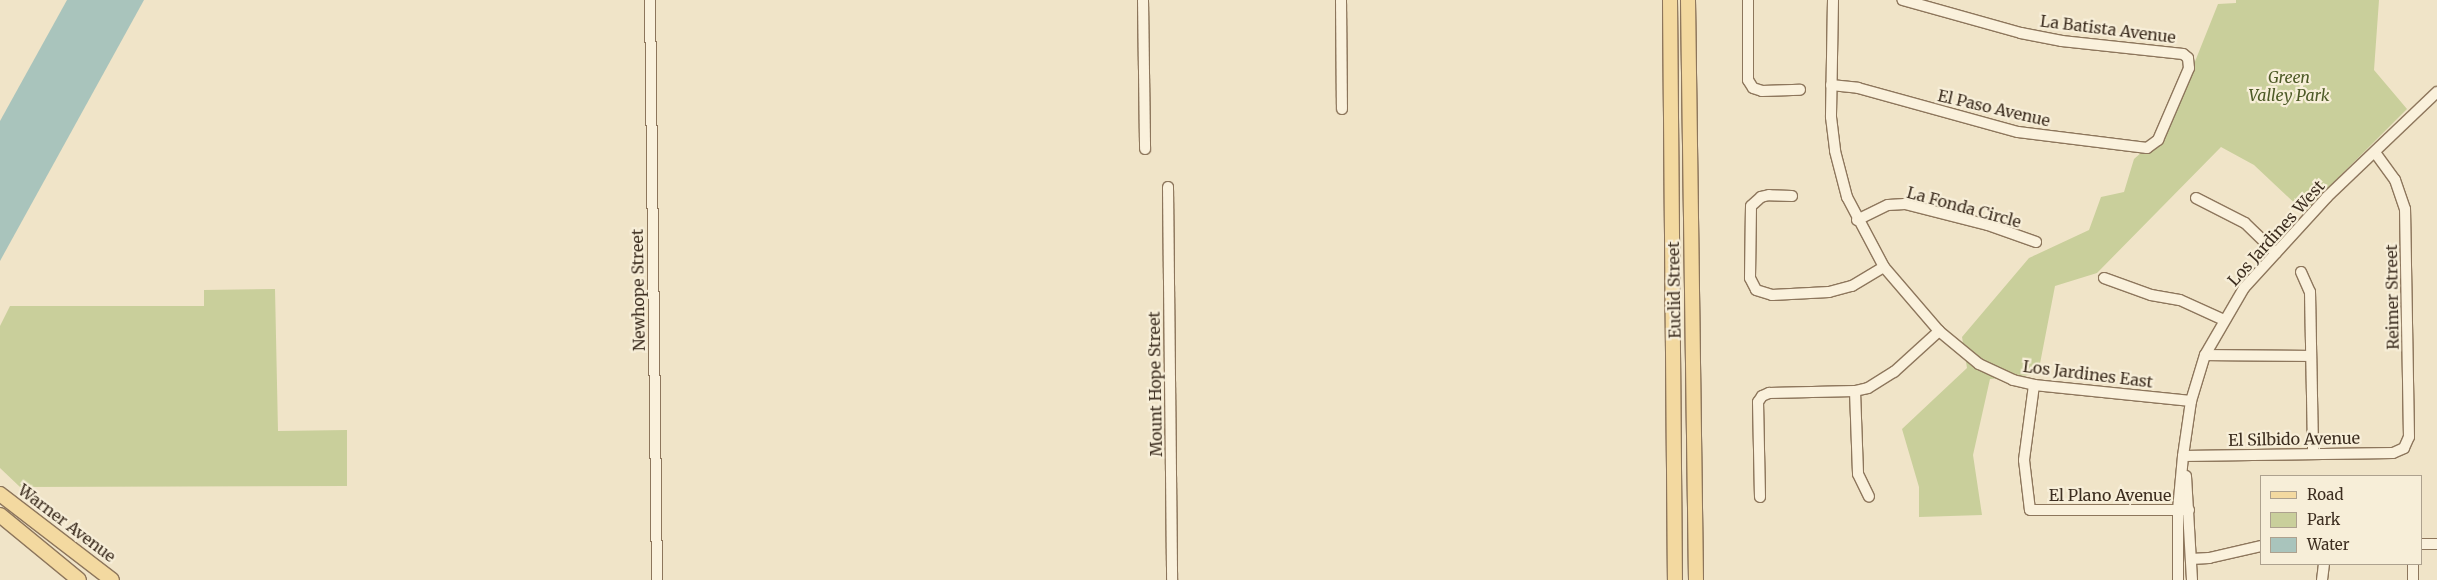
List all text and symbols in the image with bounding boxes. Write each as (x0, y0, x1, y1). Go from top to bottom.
street label: La Batista Avenue (2039, 11, 2177, 47)
park label: Green Valley Park (2249, 67, 2329, 105)
street label: El Paso Avenue (1936, 86, 2052, 130)
street label: Los Jardines West (2224, 176, 2328, 290)
street label: La Fonda Circle (1905, 183, 2023, 231)
street label: Newhope Street (627, 229, 649, 351)
street label: Euclid Street (1664, 241, 1684, 339)
street label: Reimer Street (2381, 244, 2403, 350)
street label: Mount Hope Street (1144, 311, 1166, 457)
street label: Los Jardines East (2022, 356, 2154, 392)
street label: El Silbido Avenue (2228, 428, 2360, 450)
legend (2260, 475, 2422, 565)
street label: Warner Avenue (14, 480, 120, 566)
street label: El Plano Avenue (2049, 485, 2171, 505)
text: Road (2307, 485, 2343, 504)
text: Park (2307, 510, 2340, 529)
text: Water (2307, 535, 2349, 554)

